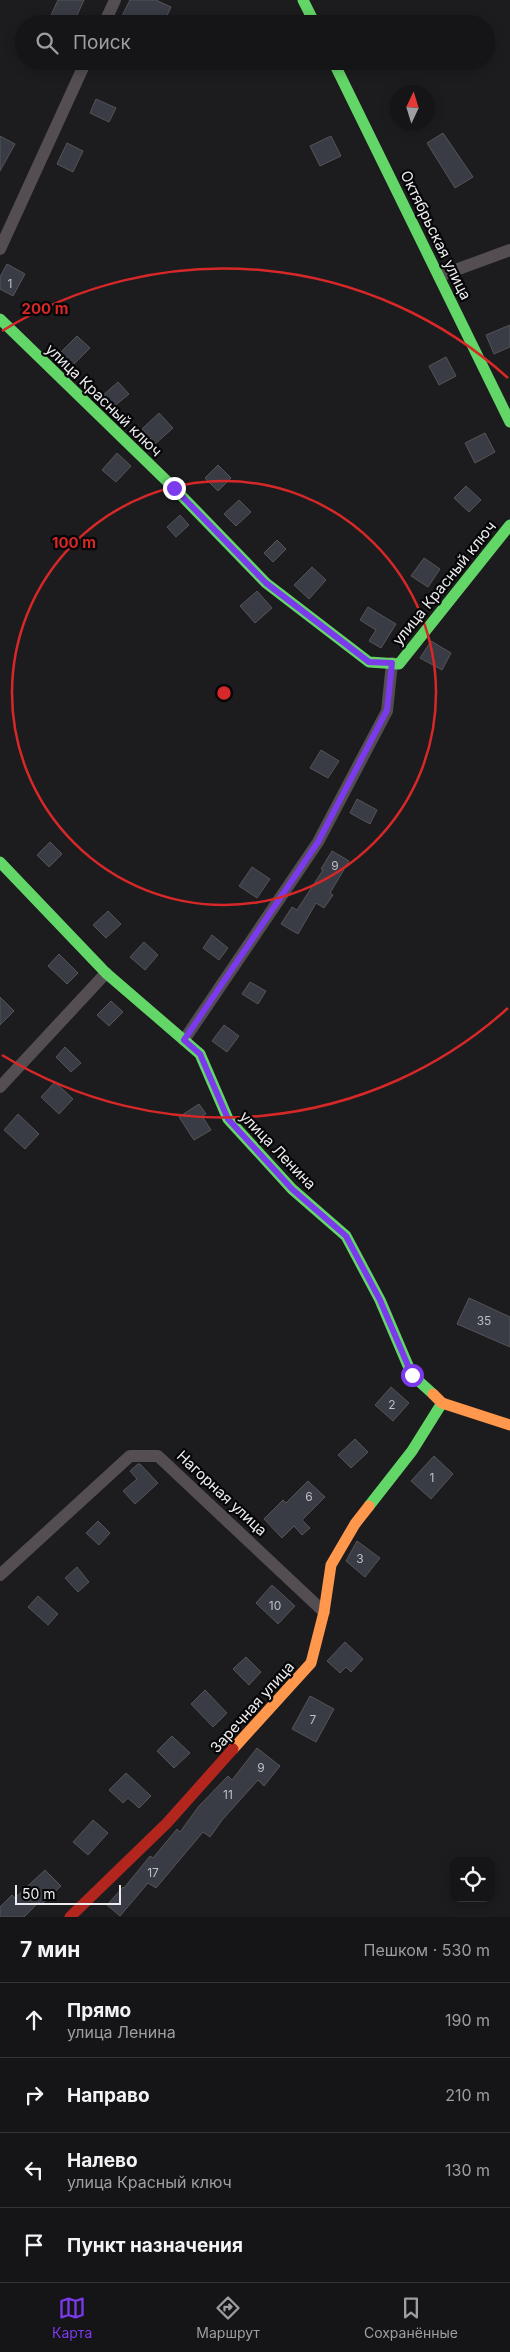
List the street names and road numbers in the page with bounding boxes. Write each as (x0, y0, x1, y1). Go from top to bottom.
street label: Октябрьская улица (396, 167, 476, 303)
street label: улица Красный ключ (42, 340, 166, 460)
street label: улица Красный ключ (388, 517, 500, 649)
street label: улица Ленина (236, 1107, 320, 1193)
street label: Нагорная улица (173, 1446, 271, 1540)
street label: Заречная улица (206, 1657, 298, 1757)

